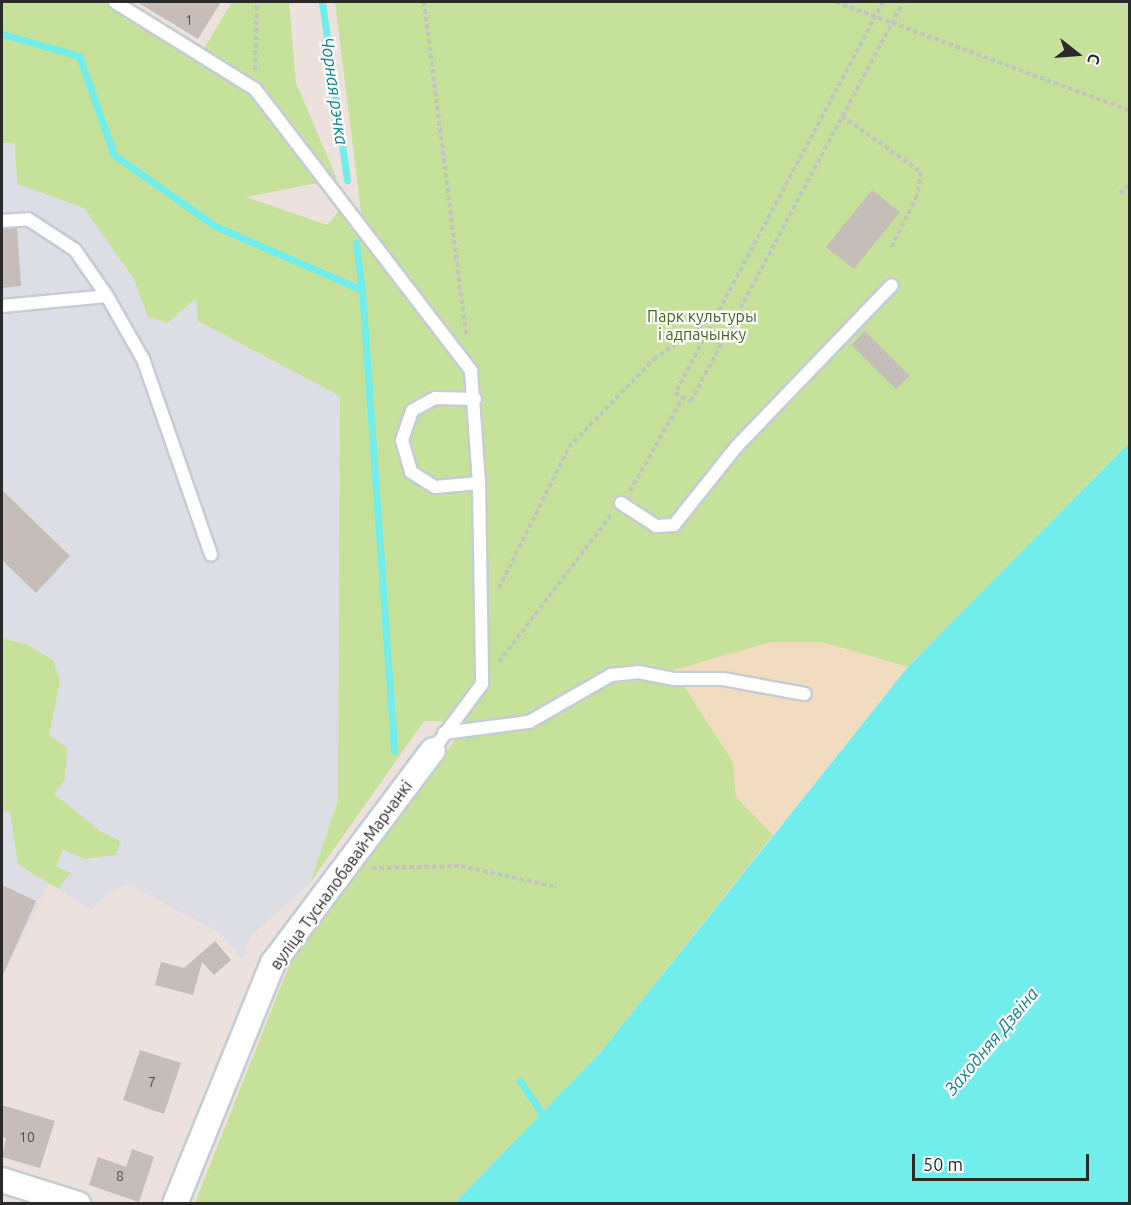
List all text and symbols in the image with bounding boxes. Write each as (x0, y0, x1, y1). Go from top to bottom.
house number: 1 (185, 12, 193, 28)
north arrow (1047, 24, 1107, 84)
water label: Чорная рэчка (317, 36, 353, 146)
text: С (1084, 52, 1104, 67)
park label: Парк культуры і адпачынку (647, 306, 757, 344)
street label: вуліца Тусналобавай-Марчанкі (266, 777, 416, 973)
water label: Заходняя Дзвіна (940, 983, 1042, 1099)
house number: 7 (148, 1074, 156, 1090)
house number: 10 (19, 1129, 35, 1145)
scale bar (915, 1142, 1092, 1180)
text: 50 m (923, 1154, 963, 1174)
house number: 8 (116, 1168, 124, 1184)

